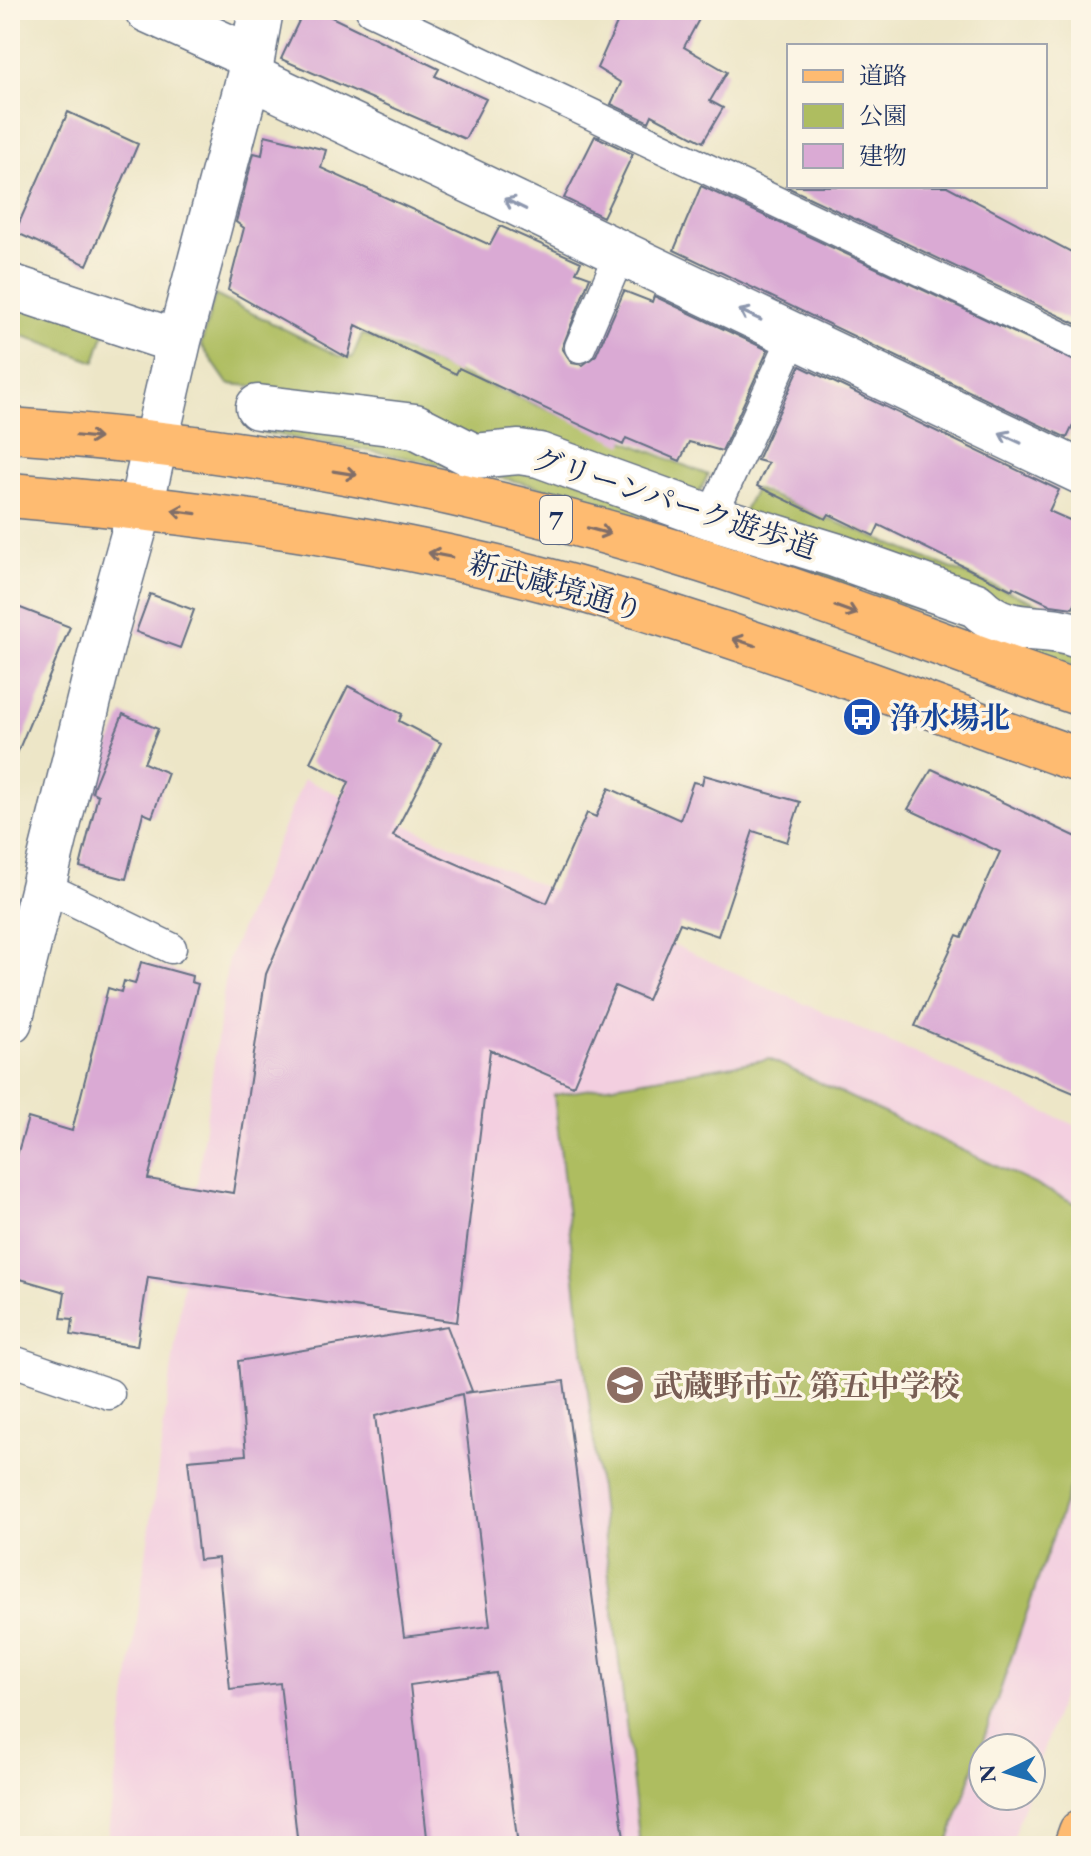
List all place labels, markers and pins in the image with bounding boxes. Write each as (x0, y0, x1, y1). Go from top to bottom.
bus stop icon: 浄水場北 (841, 696, 883, 738)
place label: 浄水場北 (890, 698, 1010, 737)
school or university icon: 武蔵野市立 第五中学校 (604, 1364, 646, 1406)
place label: 武蔵野市立 第五中学校 (653, 1366, 960, 1405)

